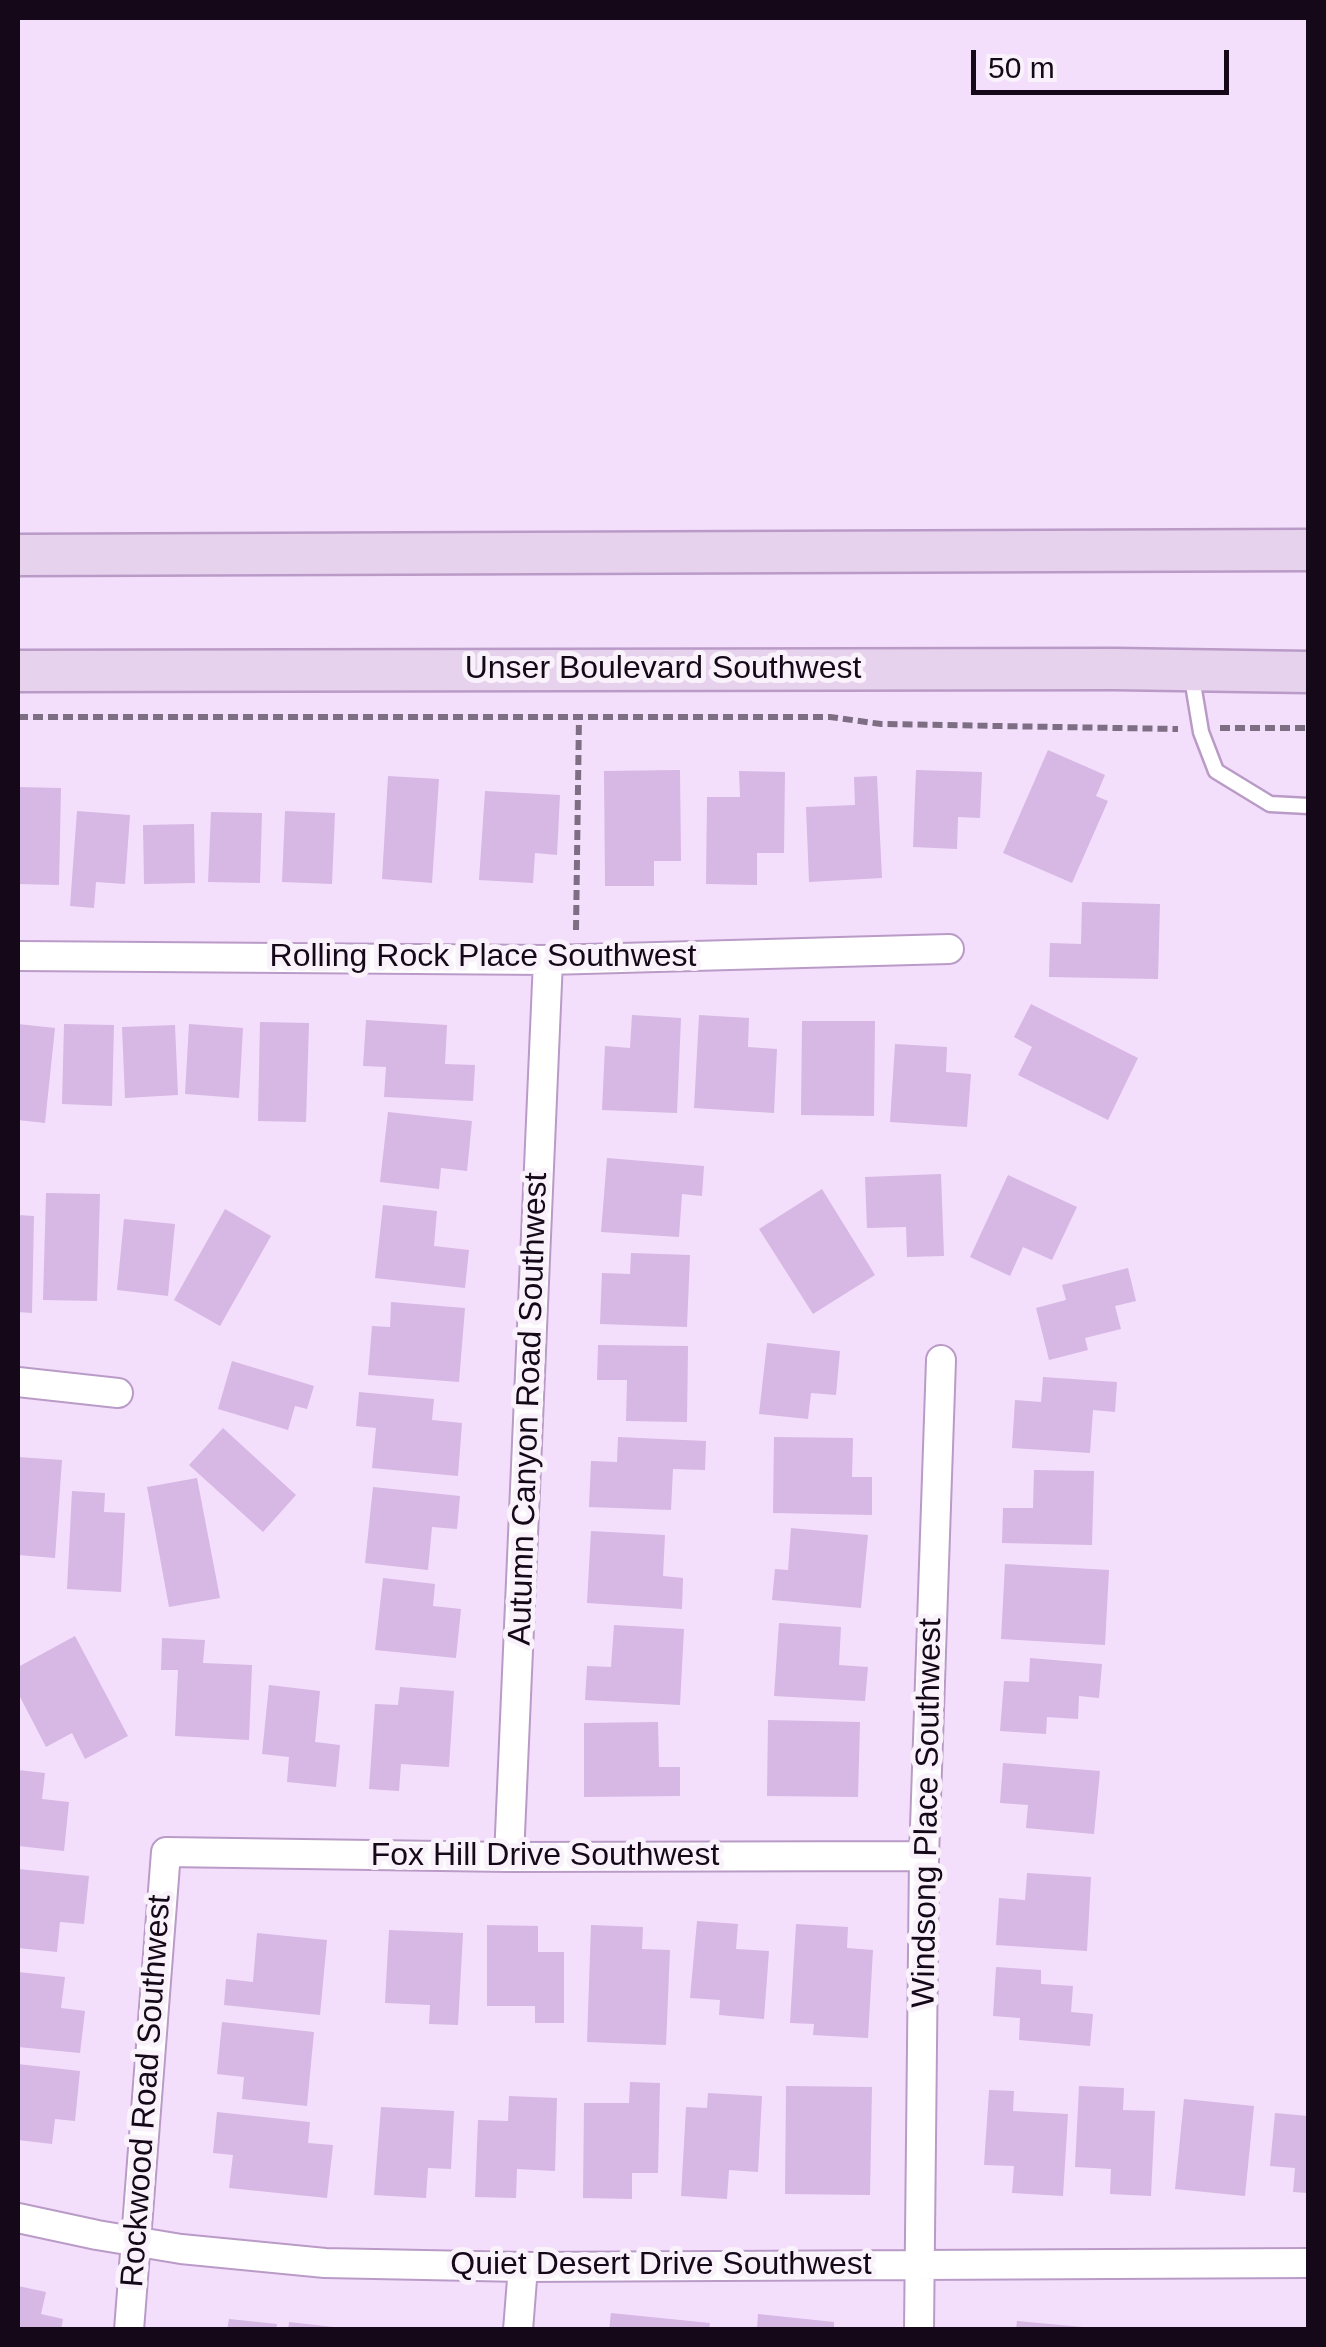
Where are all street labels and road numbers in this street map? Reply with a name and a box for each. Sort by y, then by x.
street label: Unser Boulevard Southwest [465,650,861,688]
street label: Rolling Rock Place Southwest [270,938,696,976]
street label: Autumn Canyon Road Southwest [502,1172,556,1646]
street label: Windsong Place Southwest [905,1618,951,2008]
street label: Fox Hill Drive Southwest [371,1837,719,1875]
street label: Rockwood Road Southwest [114,1894,180,2288]
street label: Quiet Desert Drive Southwest [450,2246,872,2284]

